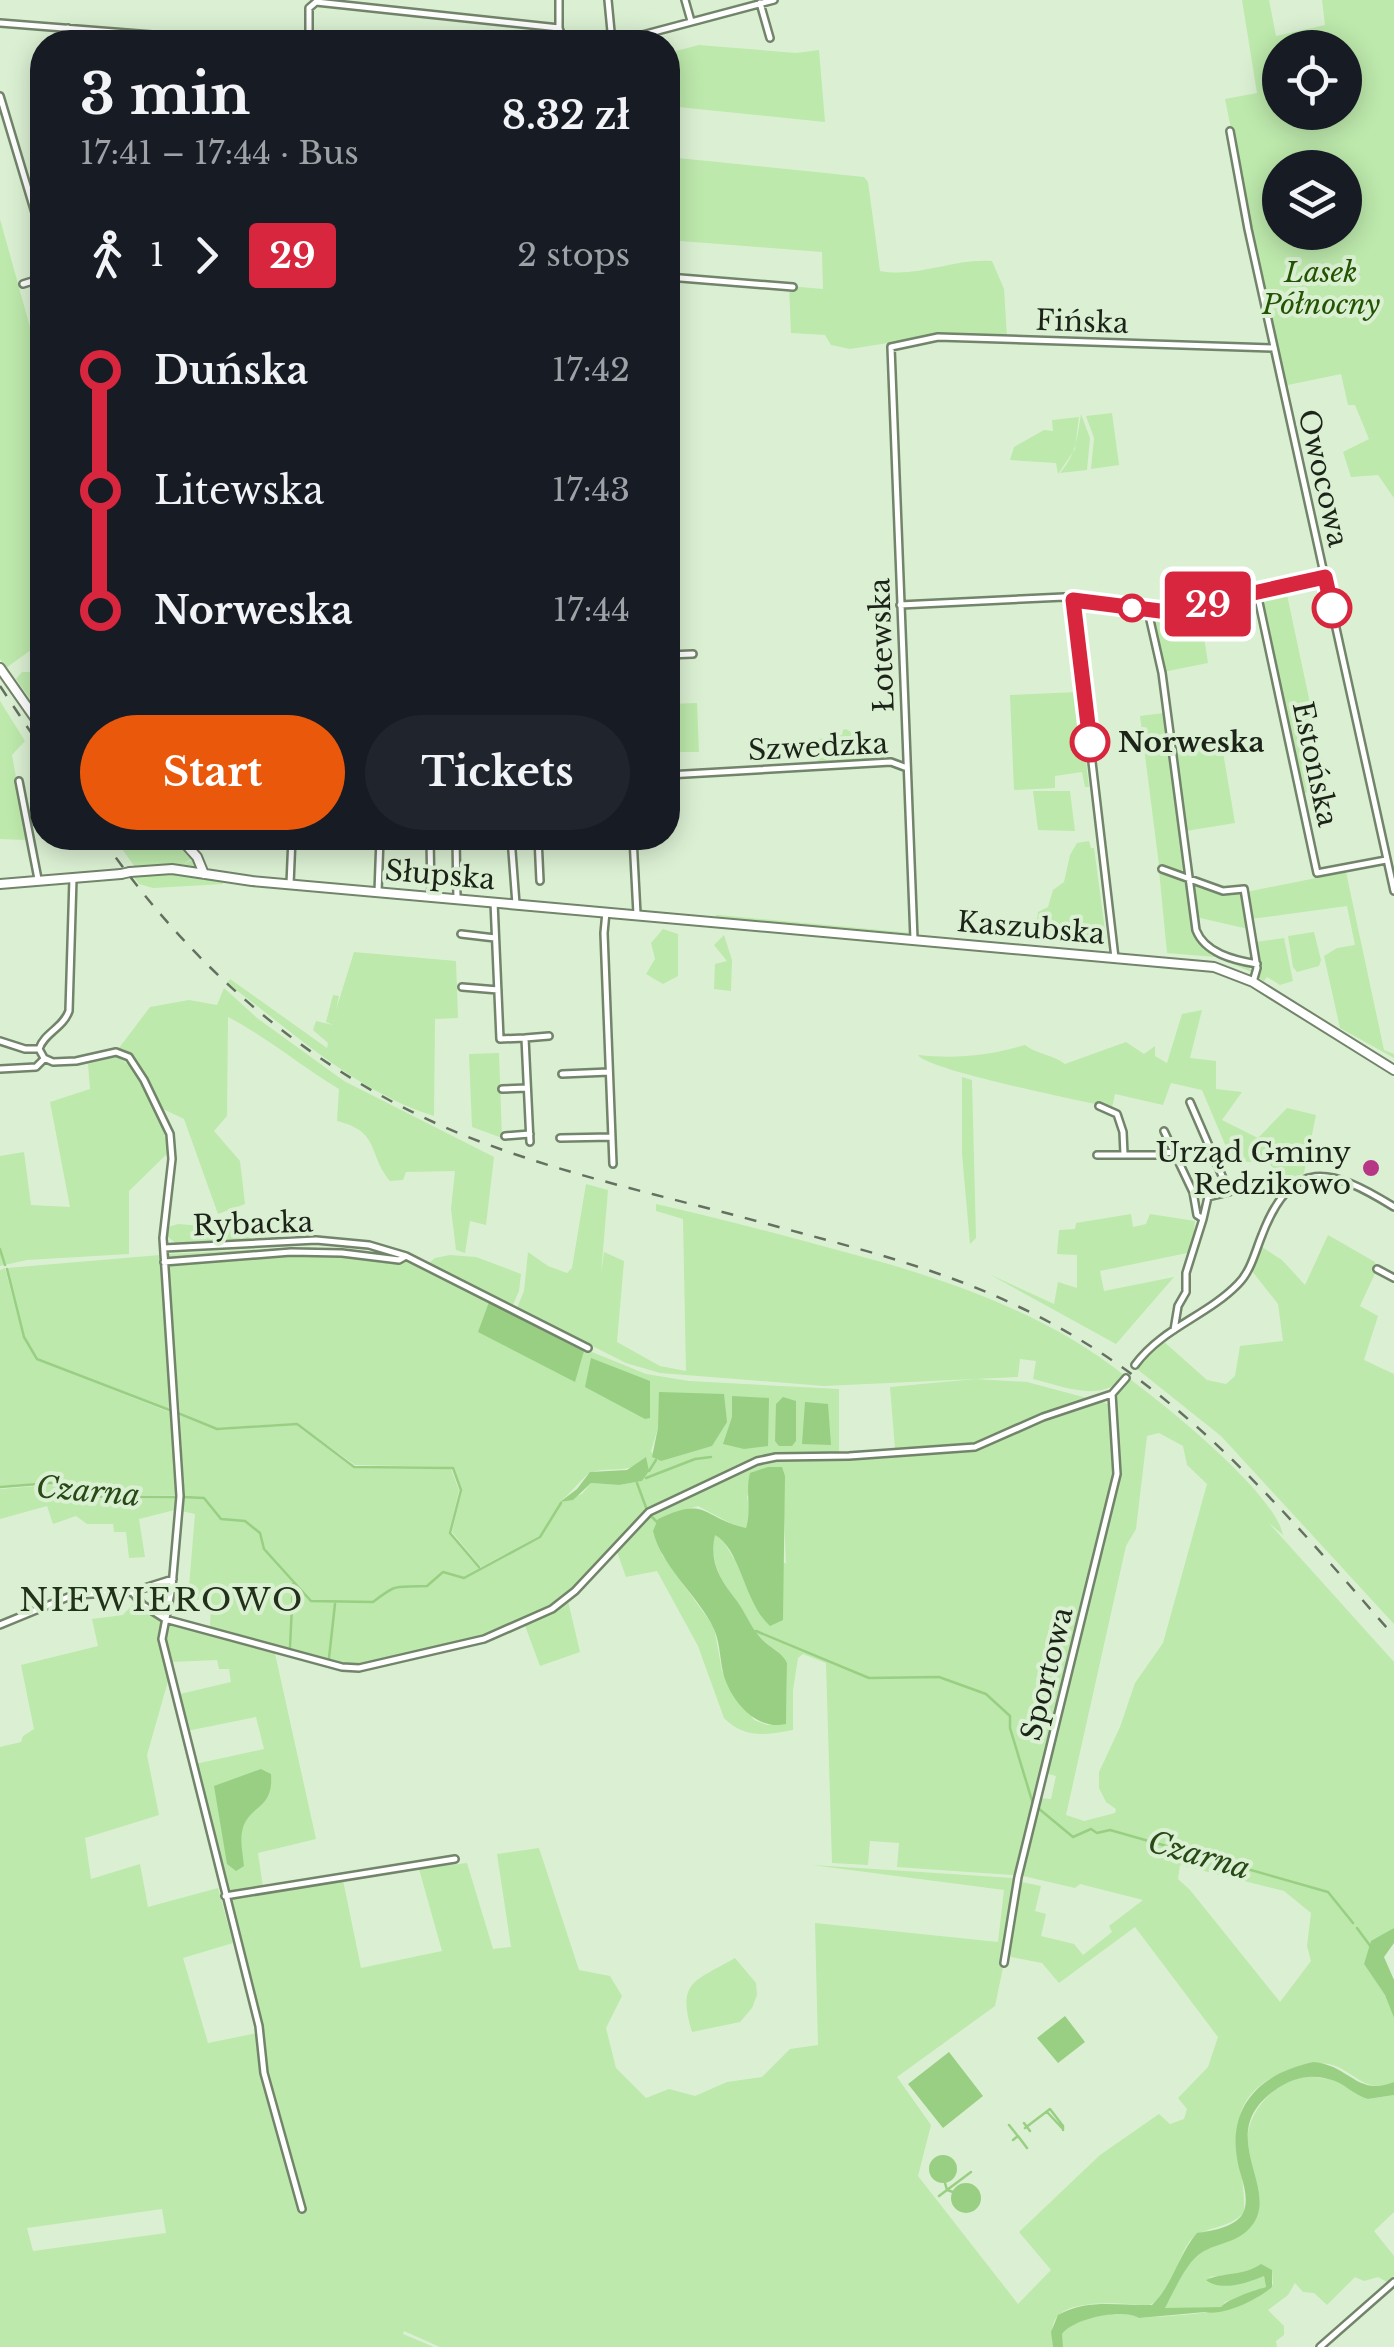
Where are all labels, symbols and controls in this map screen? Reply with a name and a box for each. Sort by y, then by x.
map controls [1262,30,1362,250]
button: locate [1262,30,1362,130]
text: 3 min [80,61,250,129]
text: 8.32 zł [502,92,630,139]
text: 17:41 – 17:44 · Bus [80,133,359,173]
button: layers [1262,150,1362,250]
icon: walk [80,228,135,283]
icon: forward [179,228,234,283]
text: 29 [269,234,316,277]
text: 1 [150,235,164,275]
text: 2 stops [517,235,630,275]
park label: Lasek Północny [1261,255,1381,322]
street label: Fińska [1035,303,1130,341]
text: Duńska [154,347,308,394]
text: 17:42 [552,350,630,390]
street label: Owocowa [1290,406,1356,551]
text: Litewska [154,467,324,514]
text: 17:43 [552,470,630,510]
line badge: 29 [1163,572,1253,636]
street label: Łotewska [862,577,902,713]
text: 29 [1185,583,1231,626]
text: Norweska [154,587,353,634]
unlabelled marker [1313,589,1351,627]
text: 17:44 [553,590,630,630]
unlabelled marker [1119,595,1145,621]
street label: Estońska [1285,698,1345,830]
button: Start [80,715,345,830]
button: Tickets [365,715,630,830]
marker: Norweska [1071,723,1109,761]
place label: Norweska [1118,725,1265,760]
street label: Szwedzka [747,726,889,768]
street label: Słupska [383,853,497,897]
street label: Kaszubska [956,904,1107,952]
place label: Urząd Gminy Redzikowo [1156,1135,1351,1202]
marker: Urząd Gminy Redzikowo [1360,1157,1382,1179]
street label: Rybacka [192,1204,314,1244]
water label: Czarna [34,1468,142,1514]
district label: NIEWIEROWO [19,1580,305,1620]
street label: Sportowa [1014,1603,1081,1744]
water label: Czarna [1144,1823,1254,1887]

